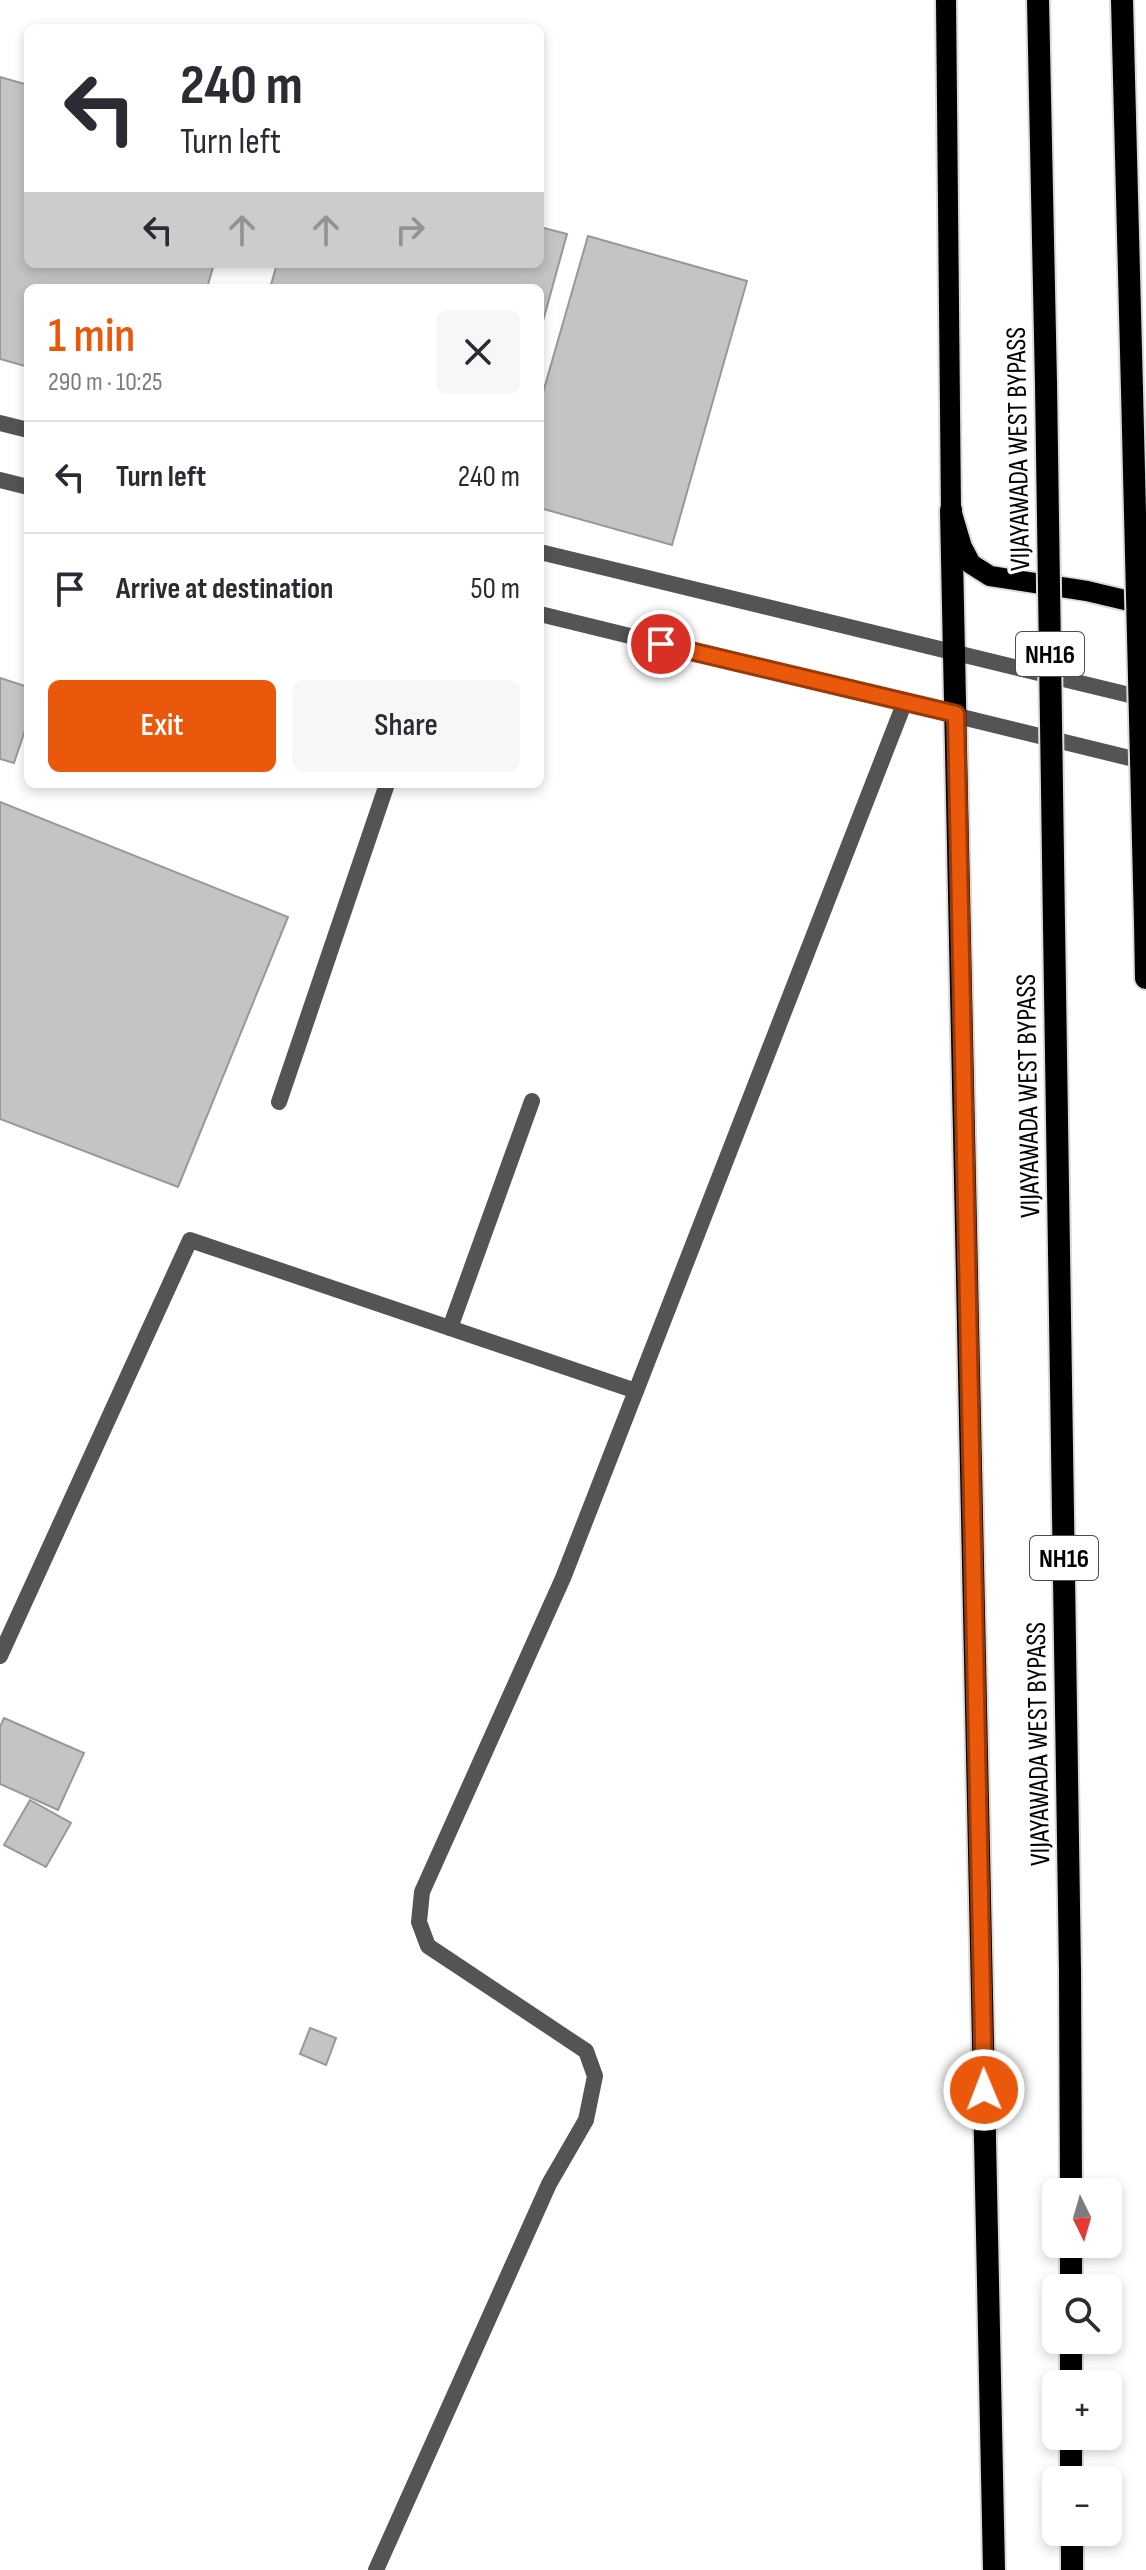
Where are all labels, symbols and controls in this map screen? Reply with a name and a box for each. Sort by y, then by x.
text: 240 m [180,53,303,120]
icon: left [48,56,152,160]
text: Turn left [180,121,281,164]
icon: left [136,208,180,252]
icon: ahead [220,208,264,252]
icon: ahead [304,208,348,252]
icon: right [388,208,432,252]
text: 1 min [48,308,135,365]
button: close [436,310,520,394]
street label: VIJAYAWADA WEST BYPASS [1000,327,1037,571]
text: 290 m · 10:25 [48,367,163,398]
icon: left [48,455,92,499]
text: Turn left [116,459,206,495]
text: 240 m [458,459,520,495]
icon: arrive [48,567,92,611]
text: Arrive at destination [116,571,333,607]
text: 50 m [471,571,520,607]
pin [627,610,695,678]
icon: arrive [639,622,683,666]
road number: NH16 [1016,632,1084,676]
button: Exit [48,680,276,772]
button: Share [292,680,520,772]
street label: VIJAYAWADA WEST BYPASS [1010,974,1047,1218]
road number: NH16 [1030,1536,1098,1580]
street label: VIJAYAWADA WEST BYPASS [1020,1622,1057,1866]
position arrow [942,2048,1026,2132]
north arrow [1042,2178,1122,2258]
map controls [1042,2178,1122,2546]
button: search [1042,2274,1122,2354]
button: + [1042,2370,1122,2450]
button: − [1042,2466,1122,2546]

